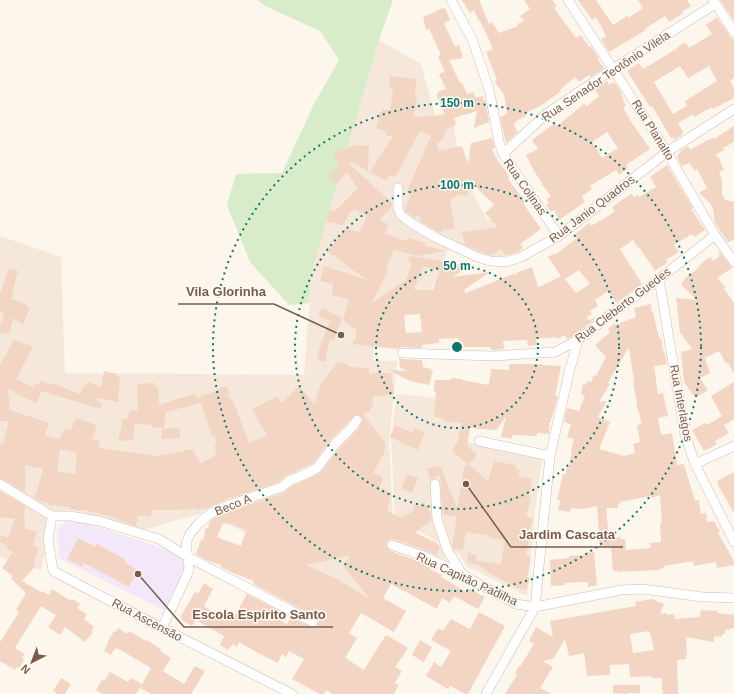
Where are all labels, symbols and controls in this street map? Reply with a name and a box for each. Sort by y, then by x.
street label: Rua Senador Teotônio Vilela [539,28,673,124]
text: 150 m [440,96,474,110]
street label: Rua Planalto [629,97,677,163]
street label: Rua Colinas [501,156,549,218]
street label: Rua Janio Quadros [546,172,638,246]
text: 100 m [440,178,474,192]
text: 50 m [443,259,471,273]
street label: Rua Cleberto Guedes [572,264,674,346]
callout: Vila Glorinha [178,279,274,304]
text: Vila Glorinha [186,284,267,299]
centre of rings [450,340,464,354]
street label: Rua Interlagos [667,363,695,443]
street label: Beco A [213,491,253,519]
callout: Jardim Cascata [511,522,623,547]
text: Jardim Cascata [519,527,616,542]
street label: Rua Capitão Padilha [414,549,520,609]
street label: Rua Ascensão [110,596,185,644]
callout: Escola Espírito Santo [184,602,333,627]
text: Escola Espírito Santo [192,607,326,622]
north arrow [12,642,52,682]
text: N [18,662,32,677]

